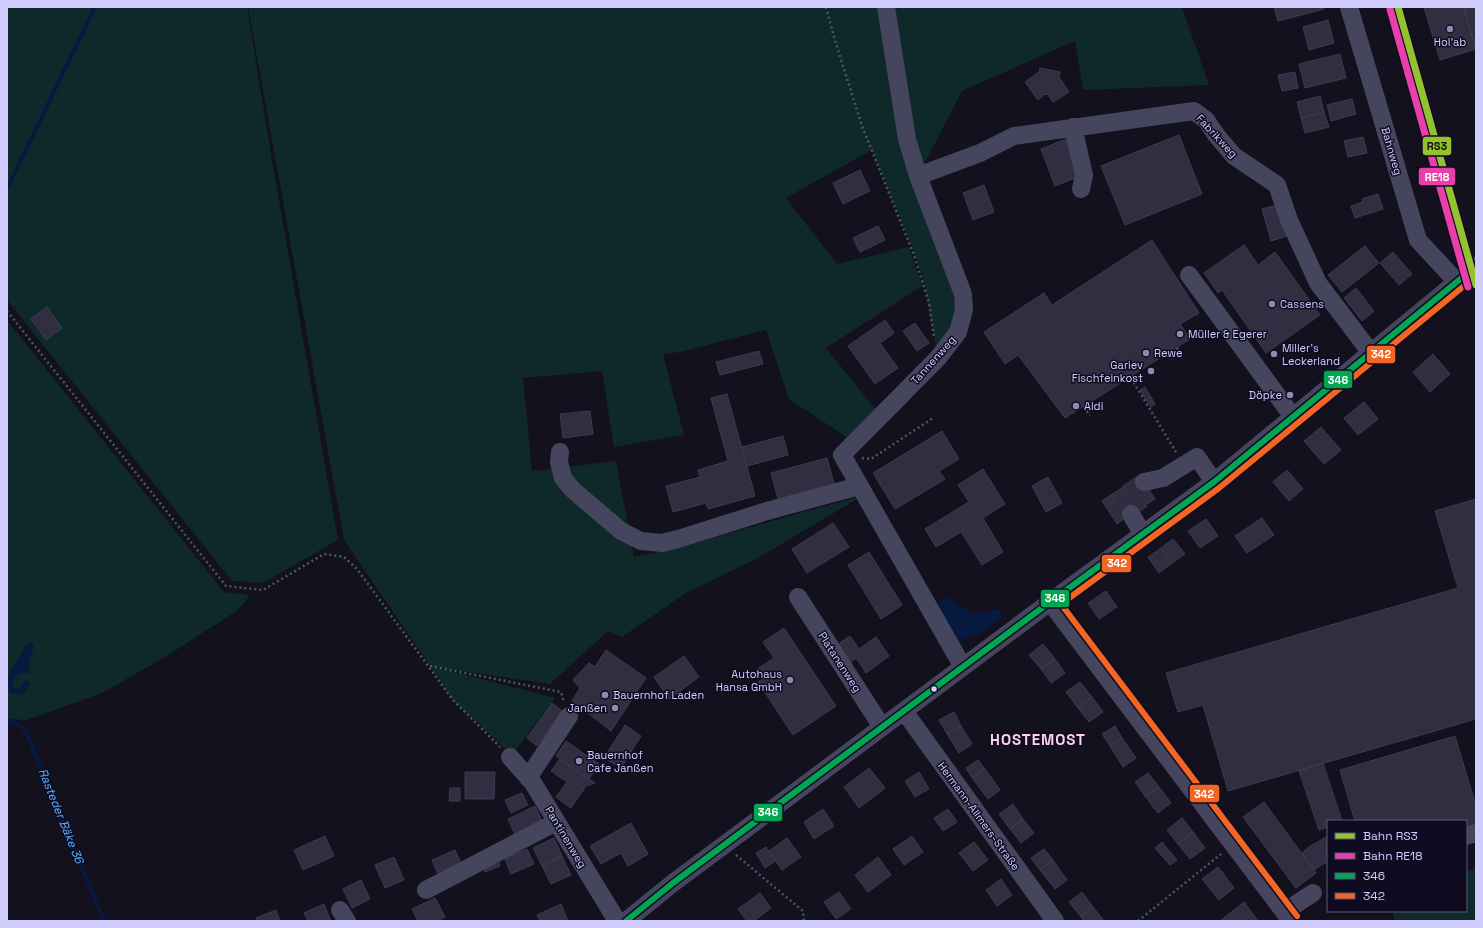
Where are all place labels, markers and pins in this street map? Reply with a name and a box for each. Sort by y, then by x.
marker: Hol'ab [1445,24,1455,34]
place label: Hol'ab [1434,35,1466,49]
place label: Cassens [1280,297,1324,311]
marker: Cassens [1267,299,1277,309]
place label: Müller & Egerer [1188,327,1267,341]
marker: Müller & Egerer [1175,329,1185,339]
place label: Miller's Leckerland [1282,341,1340,368]
place label: Rewe [1154,346,1183,360]
marker: Rewe [1141,348,1151,358]
marker: Miller's Leckerland [1269,349,1279,359]
place label: Gariev Fischfeinkost [1072,358,1143,385]
marker: Gariev Fischfeinkost [1146,366,1156,376]
place label: Döpke [1249,388,1282,402]
marker: Döpke [1285,390,1295,400]
place label: Aldi [1084,399,1104,413]
marker: Aldi [1071,401,1081,411]
place label: Autohaus Hansa GmbH [716,667,782,694]
marker: Autohaus Hansa GmbH [785,675,795,685]
unlabelled marker [929,684,939,694]
place label: Bauernhof Laden [613,688,704,702]
marker: Bauernhof Laden [600,690,610,700]
place label: Janßen [568,701,607,715]
marker: Janßen [610,703,620,713]
place label: Bauernhof Cafe Janßen [587,748,653,775]
marker: Bauernhof Cafe Janßen [574,756,584,766]

